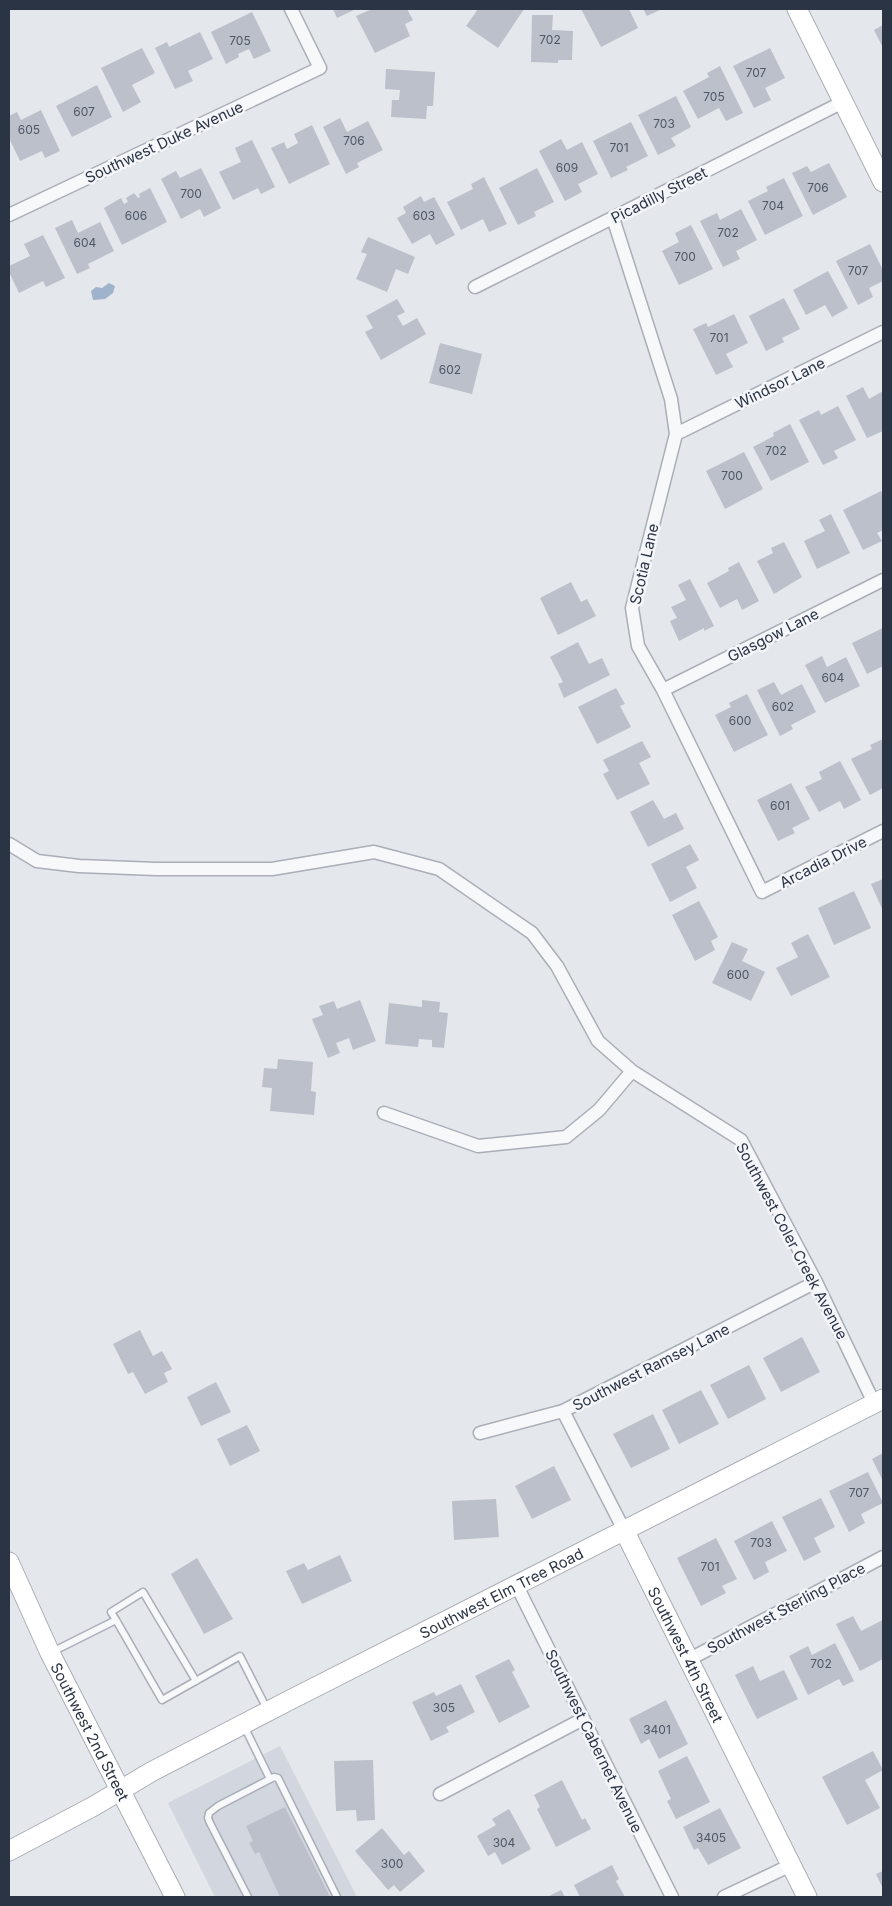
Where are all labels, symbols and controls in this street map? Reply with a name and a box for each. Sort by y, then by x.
house number: 702 [539,32,561,47]
house number: 705 [229,33,251,48]
house number: 707 [746,65,767,80]
house number: 705 [703,89,725,104]
street label: Southwest Duke Avenue [82,97,246,187]
house number: 607 [73,104,95,119]
house number: 703 [653,116,675,131]
house number: 605 [18,122,40,137]
house number: 706 [343,133,365,148]
house number: 701 [609,140,629,155]
house number: 609 [556,160,578,175]
street label: Picadilly Street [608,163,710,227]
house number: 706 [807,180,829,195]
house number: 700 [180,186,202,201]
house number: 704 [762,198,784,213]
house number: 606 [125,208,147,223]
house number: 603 [413,208,435,223]
house number: 702 [717,225,739,240]
house number: 604 [74,235,97,250]
house number: 700 [674,249,696,264]
house number: 707 [848,263,869,278]
house number: 701 [709,330,729,345]
street label: Windsor Lane [732,353,828,413]
house number: 602 [439,362,461,377]
house number: 702 [765,443,787,458]
house number: 700 [721,468,743,483]
street label: Scotia Lane [625,521,663,607]
street label: Glasgow Lane [724,604,822,666]
house number: 604 [822,670,845,685]
house number: 602 [772,699,794,714]
house number: 600 [729,713,751,728]
house number: 601 [770,798,790,813]
street label: Arcadia Drive [776,832,870,892]
house number: 600 [727,967,749,982]
street label: Southwest Coler Creek Avenue [732,1139,852,1343]
street label: Southwest Ramsey Lane [569,1319,733,1415]
house number: 707 [849,1485,870,1500]
house number: 703 [750,1535,772,1550]
street label: Southwest Elm Tree Road [416,1543,586,1642]
street label: Southwest Sterling Place [704,1558,868,1658]
house number: 701 [700,1559,720,1574]
street label: Southwest 4th Street [644,1583,728,1725]
street label: Southwest Cabernet Avenue [541,1646,647,1836]
house number: 702 [810,1656,832,1671]
street label: Southwest 2nd Street [47,1659,134,1804]
house number: 305 [433,1700,455,1715]
house number: 3401 [643,1722,671,1737]
house number: 3405 [696,1830,726,1845]
house number: 304 [493,1835,516,1850]
house number: 300 [381,1856,403,1871]

